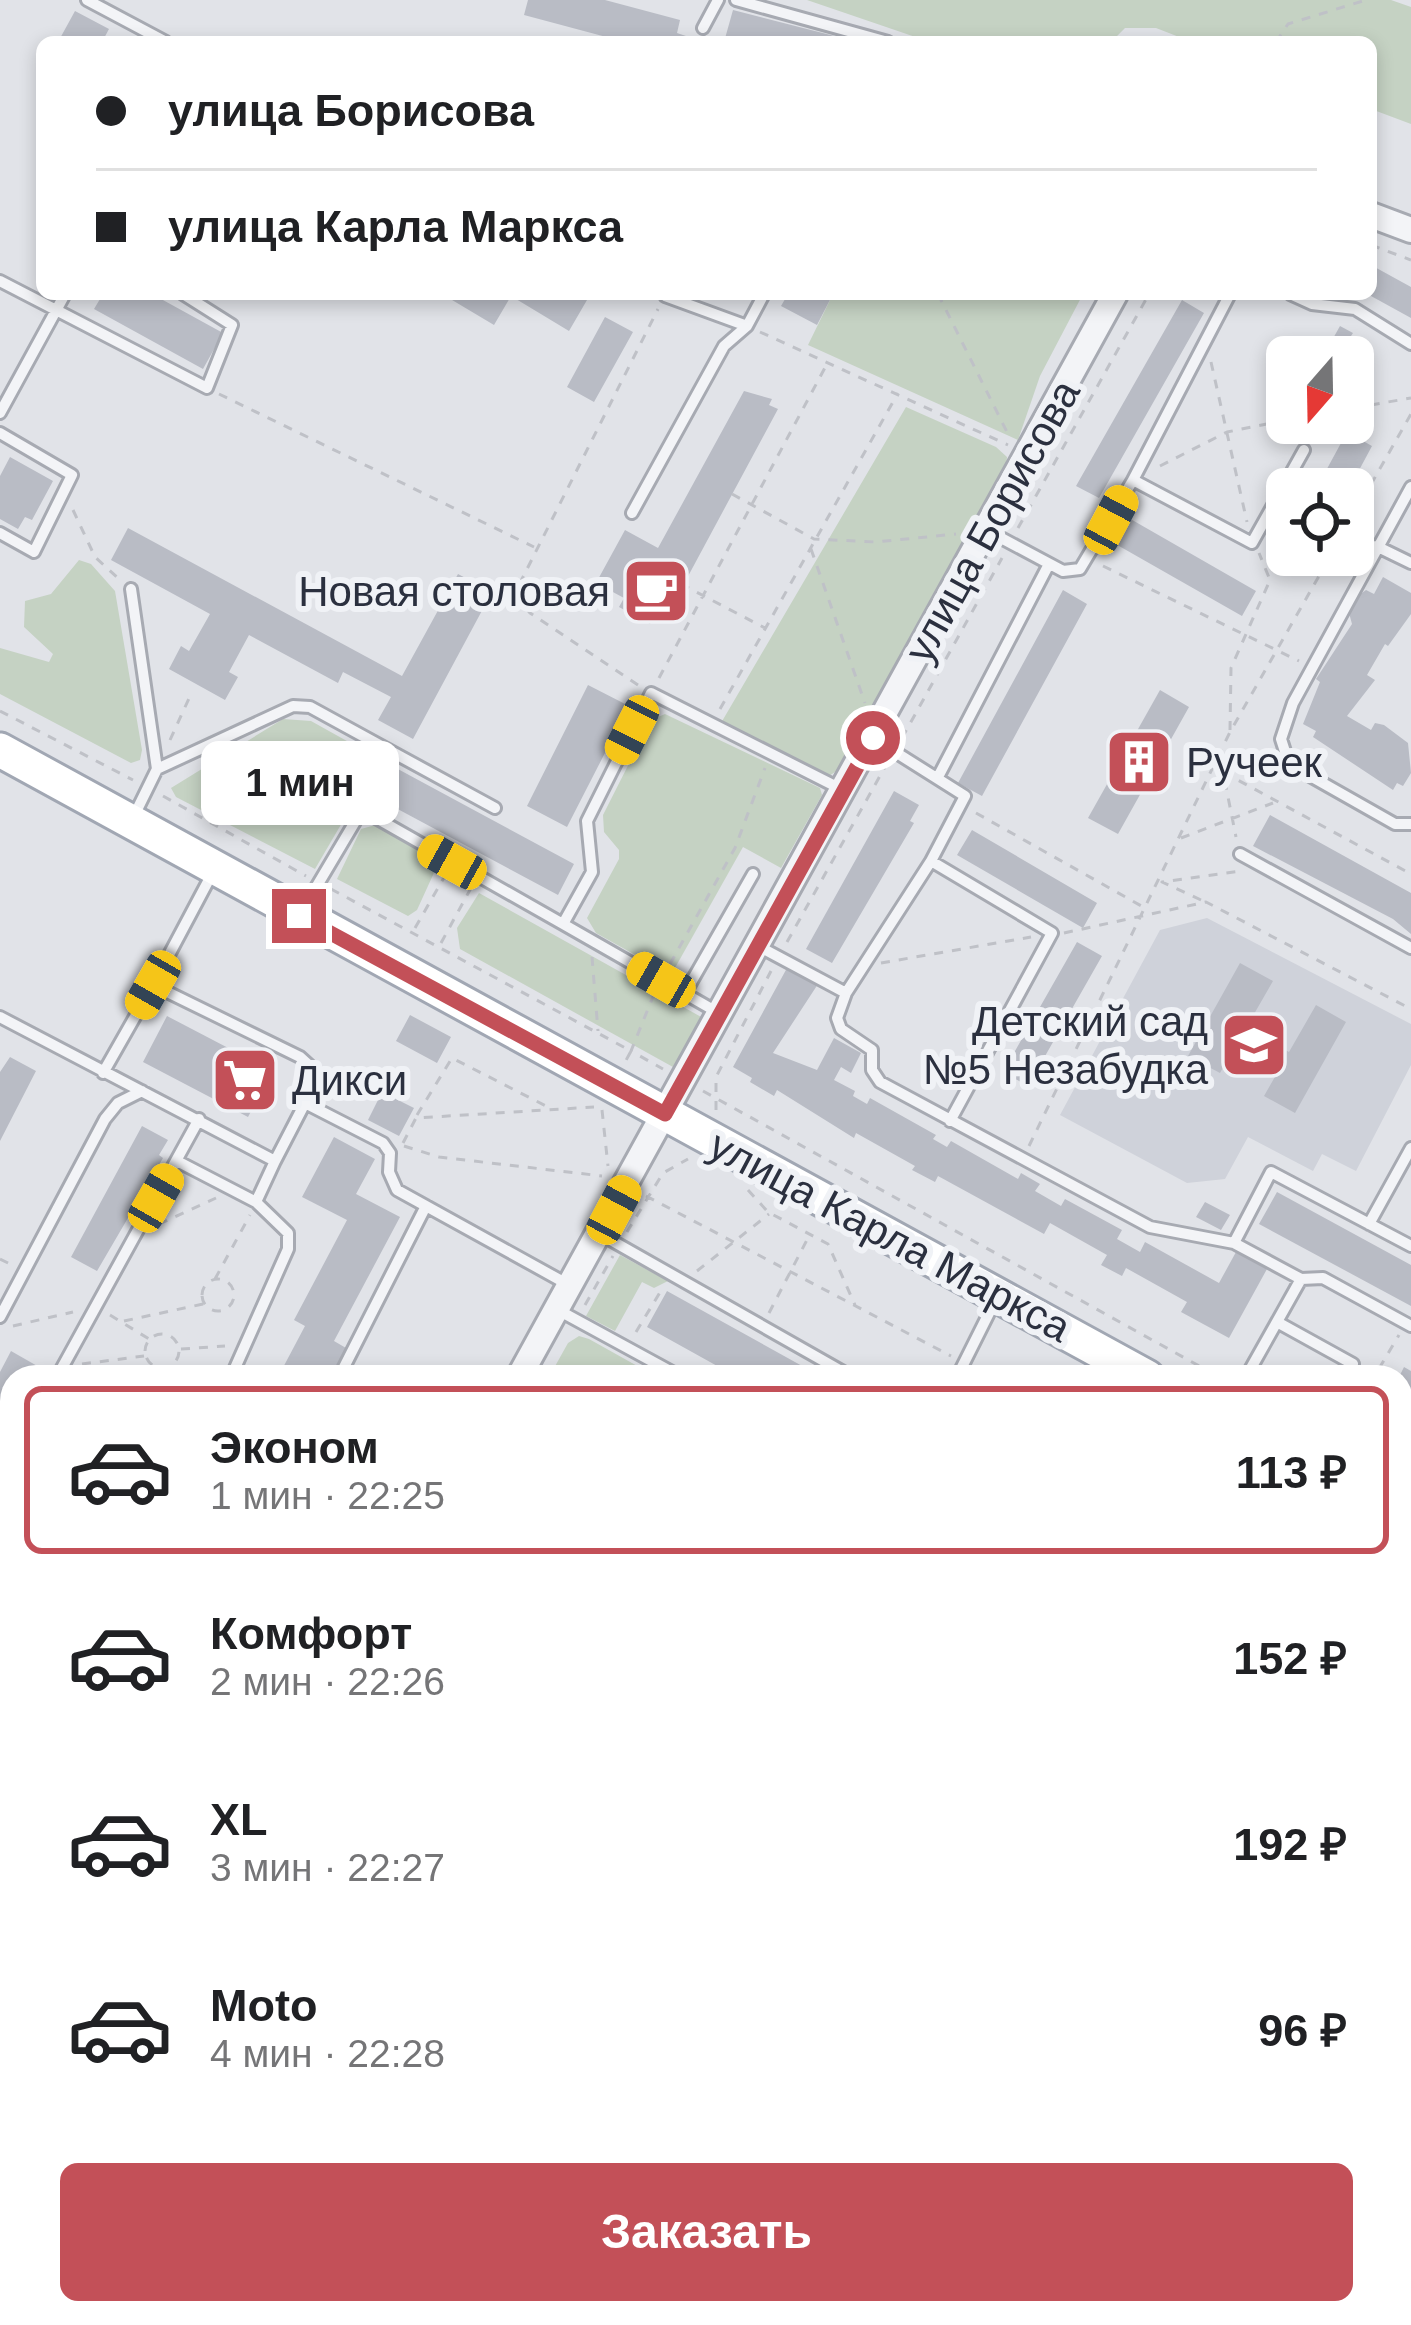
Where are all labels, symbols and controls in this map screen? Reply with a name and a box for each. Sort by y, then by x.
text: улица Борисова [168,85,534,136]
text: улица Карла Маркса [168,201,623,252]
north arrow [1266,336,1374,444]
map controls [1266,336,1374,576]
street label: улица Борисова [895,371,1089,670]
button: locate [1266,468,1374,576]
car [1078,480,1144,560]
cafe icon: Новая столовая [621,556,691,626]
place label: Новая столовая [298,568,610,615]
car [600,690,664,770]
route start [846,711,900,765]
building icon: Ручеек [1104,727,1174,797]
place label: Ручеек [1186,739,1323,786]
callout: 1 мин [200,742,398,826]
text: 1 мин [246,761,354,804]
car [412,829,492,895]
route end [272,889,326,943]
car [119,945,187,1025]
car [621,946,701,1014]
place label: Детский сад №5 Незабудка [923,998,1209,1093]
school or university icon: Детский сад №5 Незабудка [1219,1010,1289,1080]
supermarket icon: Дикси [210,1045,280,1115]
place label: Дикси [292,1057,407,1104]
street label: улица Карла Маркса [702,1121,1079,1351]
car [122,1158,190,1238]
car [581,1170,647,1250]
icon: car [66,1416,174,1524]
text: Эконом [210,1422,379,1473]
text: 113 ₽ [1236,1447,1347,1498]
text: 1 мин · 22:25 [210,1474,445,1517]
icon: car [66,1602,174,1710]
text: Комфорт [210,1608,412,1659]
text: 152 ₽ [1233,1633,1347,1684]
text: 2 мин · 22:26 [210,1660,445,1703]
icon: car [66,1788,174,1896]
text: XL [210,1794,268,1845]
text: 192 ₽ [1233,1819,1347,1870]
text: 3 мин · 22:27 [210,1846,445,1889]
icon: car [66,1974,174,2082]
text: Moto [210,1980,317,2031]
text: 96 ₽ [1258,2005,1347,2056]
text: 4 мин · 22:28 [210,2032,445,2075]
button: Заказать [60,2163,1353,2301]

